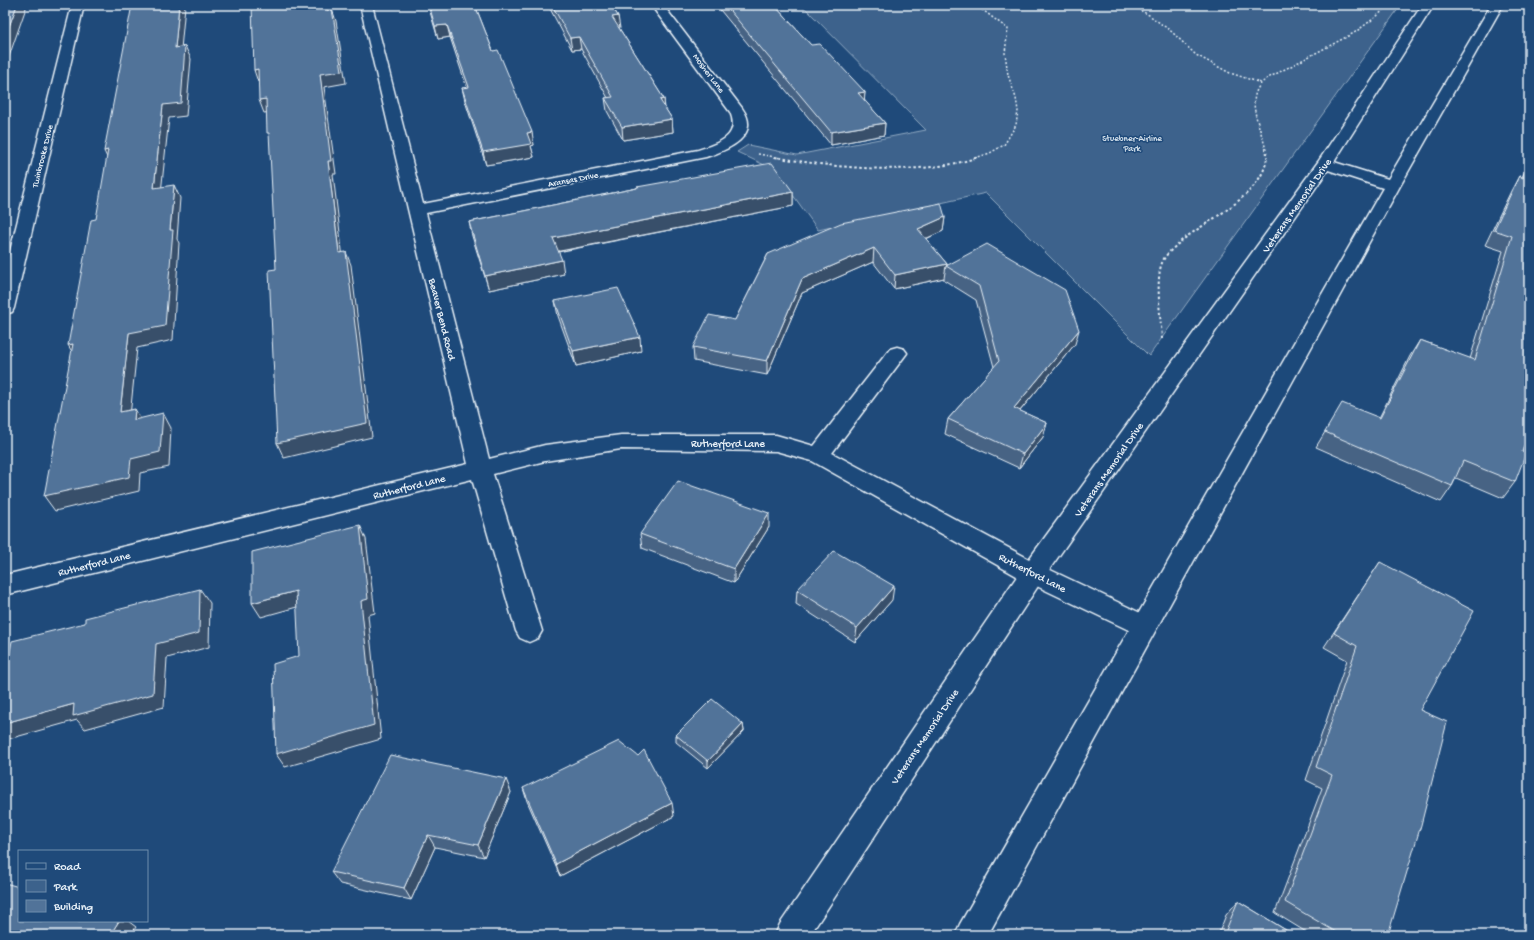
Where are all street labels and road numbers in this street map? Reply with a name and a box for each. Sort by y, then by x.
street label: Mosher Lane [689,52,726,96]
street label: Twinbrooke Drive [30,123,57,190]
street label: Veterans Memorial Drive [1260,157,1335,256]
street label: Aransas Drive [547,170,600,191]
street label: Beaver Bend Road [425,276,457,363]
street label: Veterans Memorial Drive [1072,421,1147,520]
street label: Rutherford Lane [691,438,765,451]
street label: Rutherford Lane [372,472,447,503]
street label: Rutherford Lane [57,549,132,580]
street label: Rutherford Lane [996,551,1068,596]
street label: Veterans Memorial Drive [889,687,962,788]

